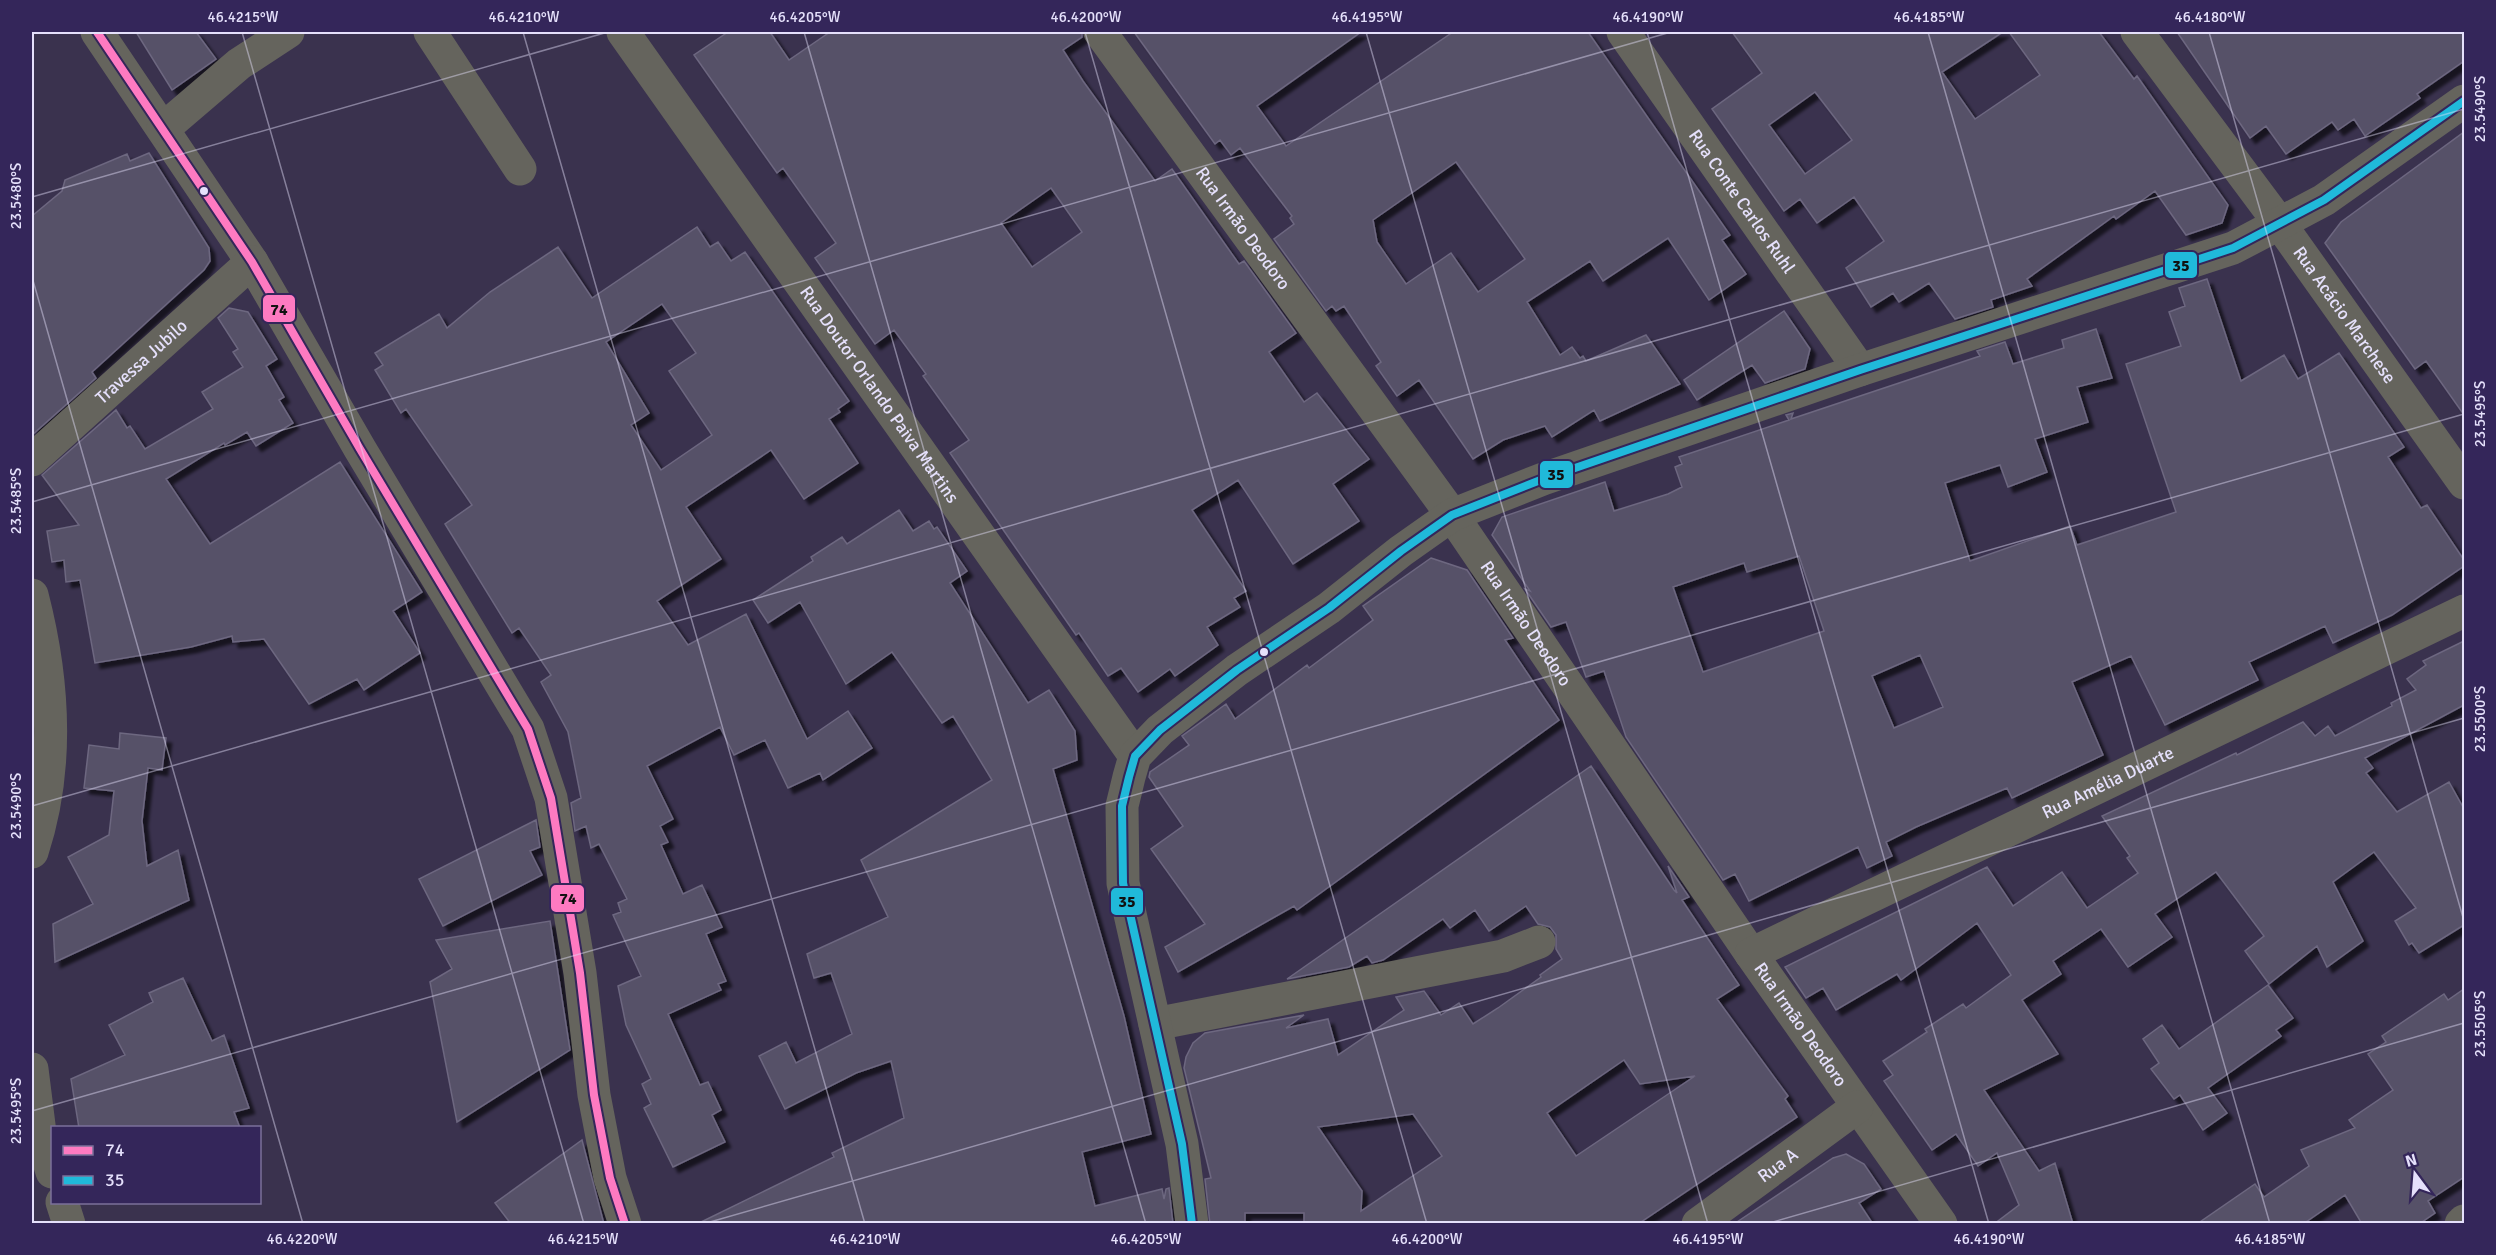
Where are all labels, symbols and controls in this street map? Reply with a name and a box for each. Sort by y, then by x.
text: 46.4215°W [208,8,279,26]
text: 46.4210°W [489,8,560,26]
text: 46.4205°W [770,8,841,26]
text: 46.4200°W [1051,8,1122,26]
text: 46.4195°W [1332,8,1403,26]
text: 46.4190°W [1613,8,1684,26]
text: 46.4185°W [1894,8,1965,26]
text: 46.4180°W [2175,8,2246,26]
text: 23.5490°S [2471,76,2489,142]
street label: Rua Conte Carlos Ruhl [1684,125,1800,278]
text: 23.5480°S [7,163,25,229]
street label: Rua Irmão Deodoro [1191,163,1295,294]
unlabelled marker [198,185,210,197]
street label: Rua Acácio Marchese [2288,242,2401,388]
line badge: 35 [2164,251,2198,279]
text: 35 [2172,256,2190,276]
street label: Rua Doutor Orlando Paiva Martins [795,282,964,507]
line badge: 74 [262,294,296,323]
text: 74 [270,300,288,320]
street label: Travessa Jubilo [91,315,192,409]
text: 23.5495°S [2471,381,2489,447]
line badge: 35 [1539,460,1574,489]
text: 35 [1547,465,1565,485]
text: 23.5485°S [7,468,25,534]
street label: Rua Irmão Deodoro [1476,557,1576,690]
unlabelled marker [1258,646,1270,658]
text: 23.5500°S [2471,686,2489,752]
street label: Rua Amélia Duarte [2038,741,2177,823]
text: 23.5490°S [7,773,25,839]
line badge: 74 [550,884,585,913]
line badge: 35 [1110,887,1144,916]
text: 74 [559,889,577,909]
text: 35 [1118,892,1136,912]
street label: Rua Irmão Deodoro [1749,958,1852,1091]
text: 23.5505°S [2471,991,2489,1057]
text: 23.5495°S [7,1078,25,1144]
legend [51,1126,261,1204]
text: 74 [105,1139,125,1161]
street label: Rua A [1753,1143,1802,1187]
north arrow [2385,1144,2445,1204]
text: N [2403,1149,2419,1172]
text: 35 [105,1169,124,1191]
text: 46.4220°W [267,1230,338,1248]
text: 46.4215°W [548,1230,619,1248]
text: 46.4210°W [830,1230,901,1248]
text: 46.4205°W [1111,1230,1182,1248]
text: 46.4200°W [1392,1230,1463,1248]
text: 46.4195°W [1673,1230,1744,1248]
text: 46.4190°W [1954,1230,2025,1248]
text: 46.4185°W [2235,1230,2306,1248]

